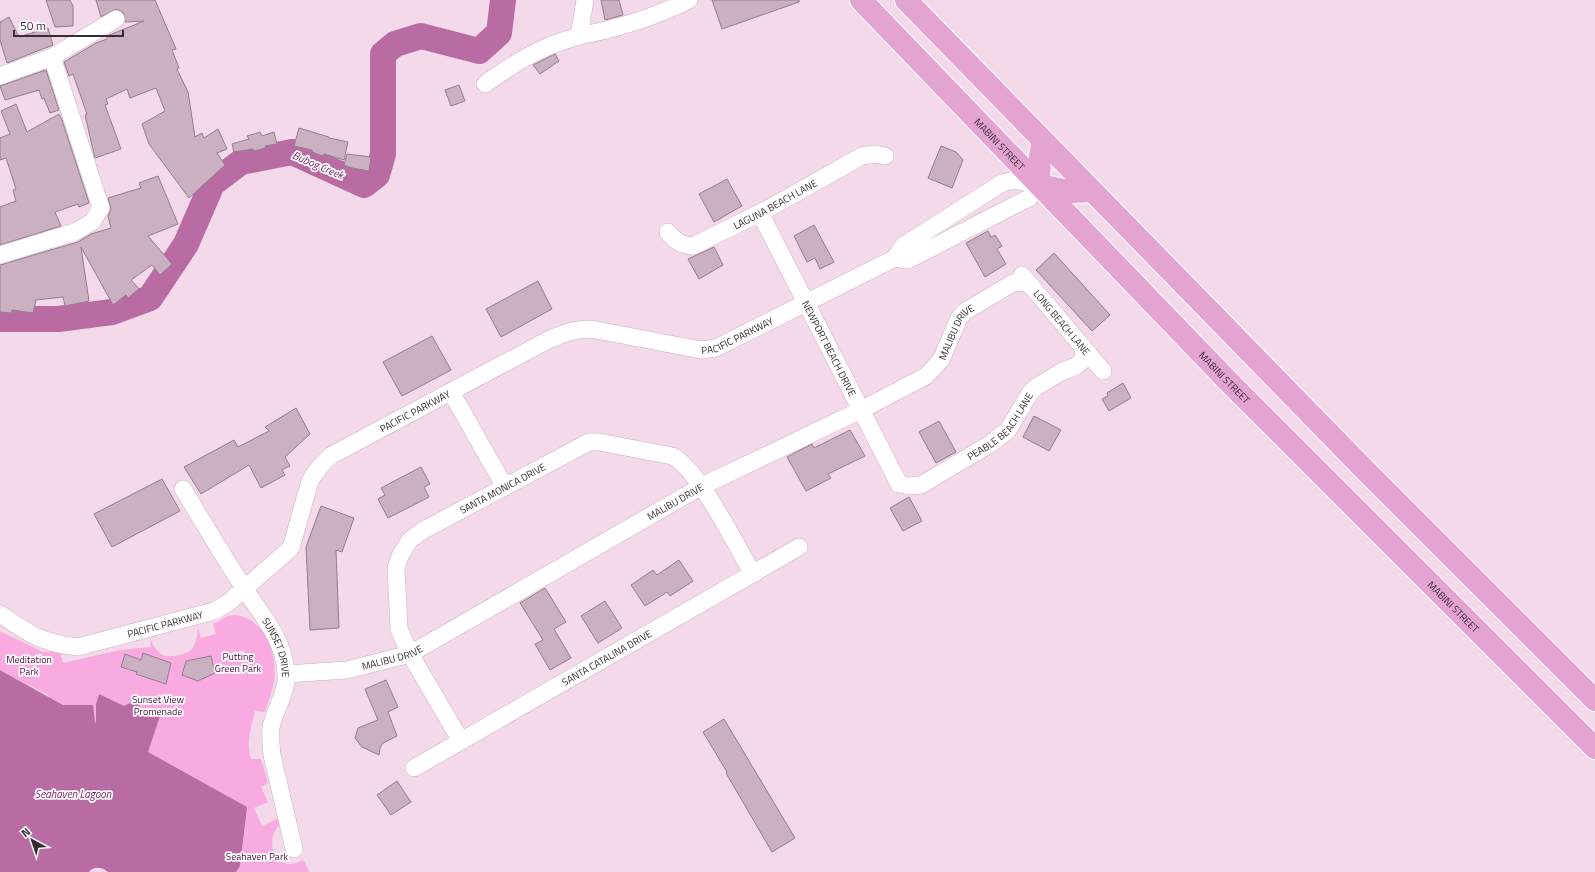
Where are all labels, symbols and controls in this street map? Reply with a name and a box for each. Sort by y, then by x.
scale bar [14,12,123,38]
text: 50 m [20,16,46,35]
street label: MABINI STREET [971,114,1029,174]
water label: Bubog Creek [290,147,347,183]
street label: LAGUNA BEACH LANE [731,175,820,233]
street label: LONG BEACH LANE [1030,286,1094,359]
street label: NEWPORT BEACH DRIVE [799,298,860,399]
street label: MALIBU DRIVE [935,300,977,362]
street label: PACIFIC PARKWAY [700,313,776,357]
street label: MABINI STREET [1196,348,1254,407]
street label: PACIFIC PARKWAY [377,386,453,436]
street label: PEABLE BEACH LANE [964,389,1037,464]
street label: SANTA MONICA DRIVE [457,459,549,517]
street label: MALIBU DRIVE [644,479,707,524]
street label: MABINI STREET [1424,577,1483,636]
street label: PACIFIC PARKWAY [126,607,205,641]
street label: SUNSET DRIVE [259,614,294,678]
street label: SANTA CATALINA DRIVE [559,626,655,689]
street label: MALIBU DRIVE [360,641,426,673]
park label: Putting Green Park [215,649,261,676]
park label: Meditation Park [6,652,52,679]
park label: Sunset View Promenade [132,692,184,719]
water label: Seahaven Lagoon [35,786,112,802]
north arrow [12,820,52,860]
text: N [18,824,34,841]
park label: Seahaven Park [226,849,288,864]

